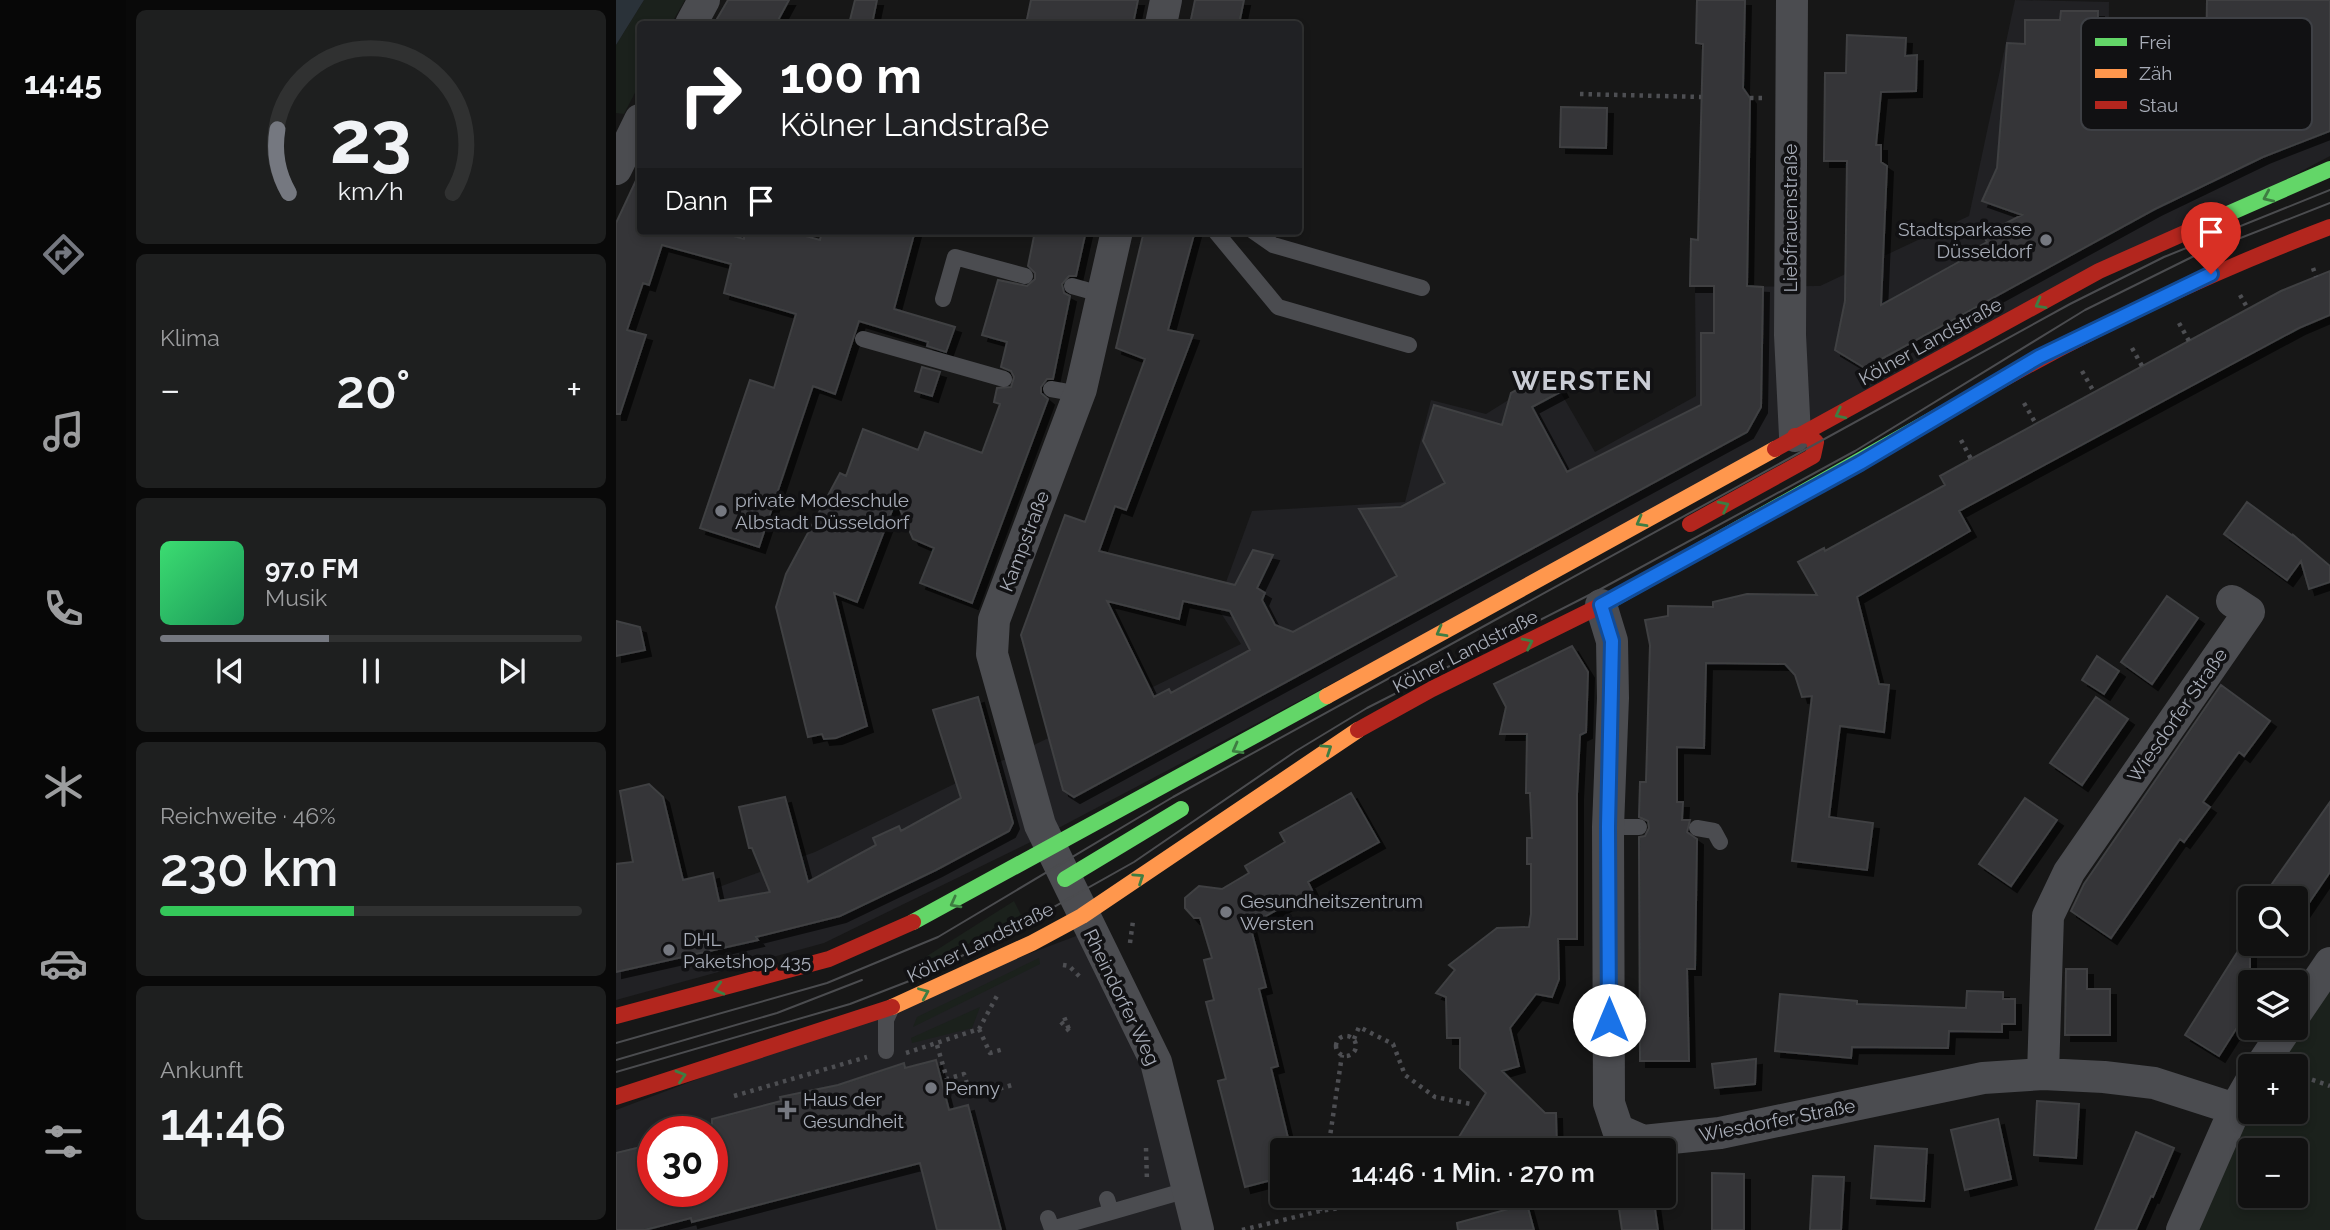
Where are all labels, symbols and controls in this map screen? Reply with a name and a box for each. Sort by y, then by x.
legend [2081,18,2312,130]
text: Frei [2139,31,2171,53]
text: 100 m [780,47,922,104]
icon: right [665,49,756,140]
text: Zäh [2139,62,2172,84]
text: 14:45 [24,64,102,101]
text: Stau [2139,94,2178,116]
text: 23 [330,95,412,180]
text: Kölner Landstraße [780,106,1049,143]
street label: Liebfrauenstraße [1779,144,1801,292]
text: km/h [338,176,404,206]
icon: arrive [742,182,780,220]
text: Dann [665,186,728,216]
one-way arrow [2263,189,2275,203]
pin [2181,202,2241,274]
icon: arrive [2192,213,2230,251]
place label: Stadtsparkasse Düsseldorf [1898,218,2033,262]
icon: directions [39,230,88,279]
marker: Stadtsparkasse Düsseldorf [2038,232,2054,248]
street label: Kölner Landstraße [1855,293,2005,389]
one-way arrow [2034,296,2047,309]
text: Klima [160,324,220,351]
text: 20° [336,359,410,420]
district label: WERSTEN [1512,366,1654,396]
text: − [160,367,180,412]
text: + [566,367,582,412]
one-way arrow [1835,405,1847,419]
icon: music [39,407,88,456]
street label: Kampstraße [995,488,1053,594]
place label: private Modeschule Albstadt Düsseldorf [735,489,910,533]
one-way arrow [1717,501,1729,515]
marker: private Modeschule Albstadt Düsseldorf [713,503,729,519]
one-way arrow [1635,514,1648,527]
text: 97.0 FM [265,554,359,584]
icon: phone [39,584,88,633]
text: Musik [265,584,327,611]
street label: Kölner Landstraße [1389,605,1541,697]
one-way arrow [1436,624,1449,637]
one-way arrow [1521,637,1533,651]
street label: Wiesdorfer Straße [2122,644,2232,786]
icon: previous [211,652,249,690]
icon: pause [352,652,390,690]
icon: next [493,652,531,690]
one-way arrow [1231,741,1244,754]
one-way arrow [1319,745,1332,757]
icon: climate [39,762,88,811]
text: Reichweite · 46% [160,802,336,829]
text: 230 km [160,837,339,898]
one-way arrow [1131,874,1144,886]
map controls [2238,886,2308,1208]
button: search [2238,886,2308,956]
place label: Gesundheitszentrum Wersten [1240,890,1423,934]
one-way arrow [950,894,962,908]
street label: Kölner Landstraße [903,897,1057,987]
marker: Gesundheitszentrum Wersten [1218,904,1234,920]
street label: Rheindorfer Weg [1080,925,1164,1069]
place label: DHL Paketshop 435 [683,928,811,972]
icon: car [39,939,88,988]
marker: DHL Paketshop 435 [661,942,677,958]
button: layers [2238,970,2308,1040]
one-way arrow [713,980,725,995]
position arrow [1572,983,1646,1057]
one-way arrow [917,988,929,1002]
button: + [2238,1054,2308,1124]
text: Ankunft [160,1056,243,1083]
one-way arrow [675,1070,687,1085]
place label: Penny [945,1077,1000,1099]
marker: Penny [923,1080,939,1096]
place label: Haus der Gesundheit [803,1088,904,1132]
text: 14:46 [160,1091,286,1152]
street label: Wiesdorfer Straße [1697,1094,1857,1146]
marker: Haus der Gesundheit [777,1100,797,1120]
speed limit sign: 30 [637,1116,728,1207]
icon: filters [39,1117,88,1166]
button: − [2238,1138,2308,1208]
text: 14:46 · 1 Min. · 270 m [1351,1158,1595,1188]

